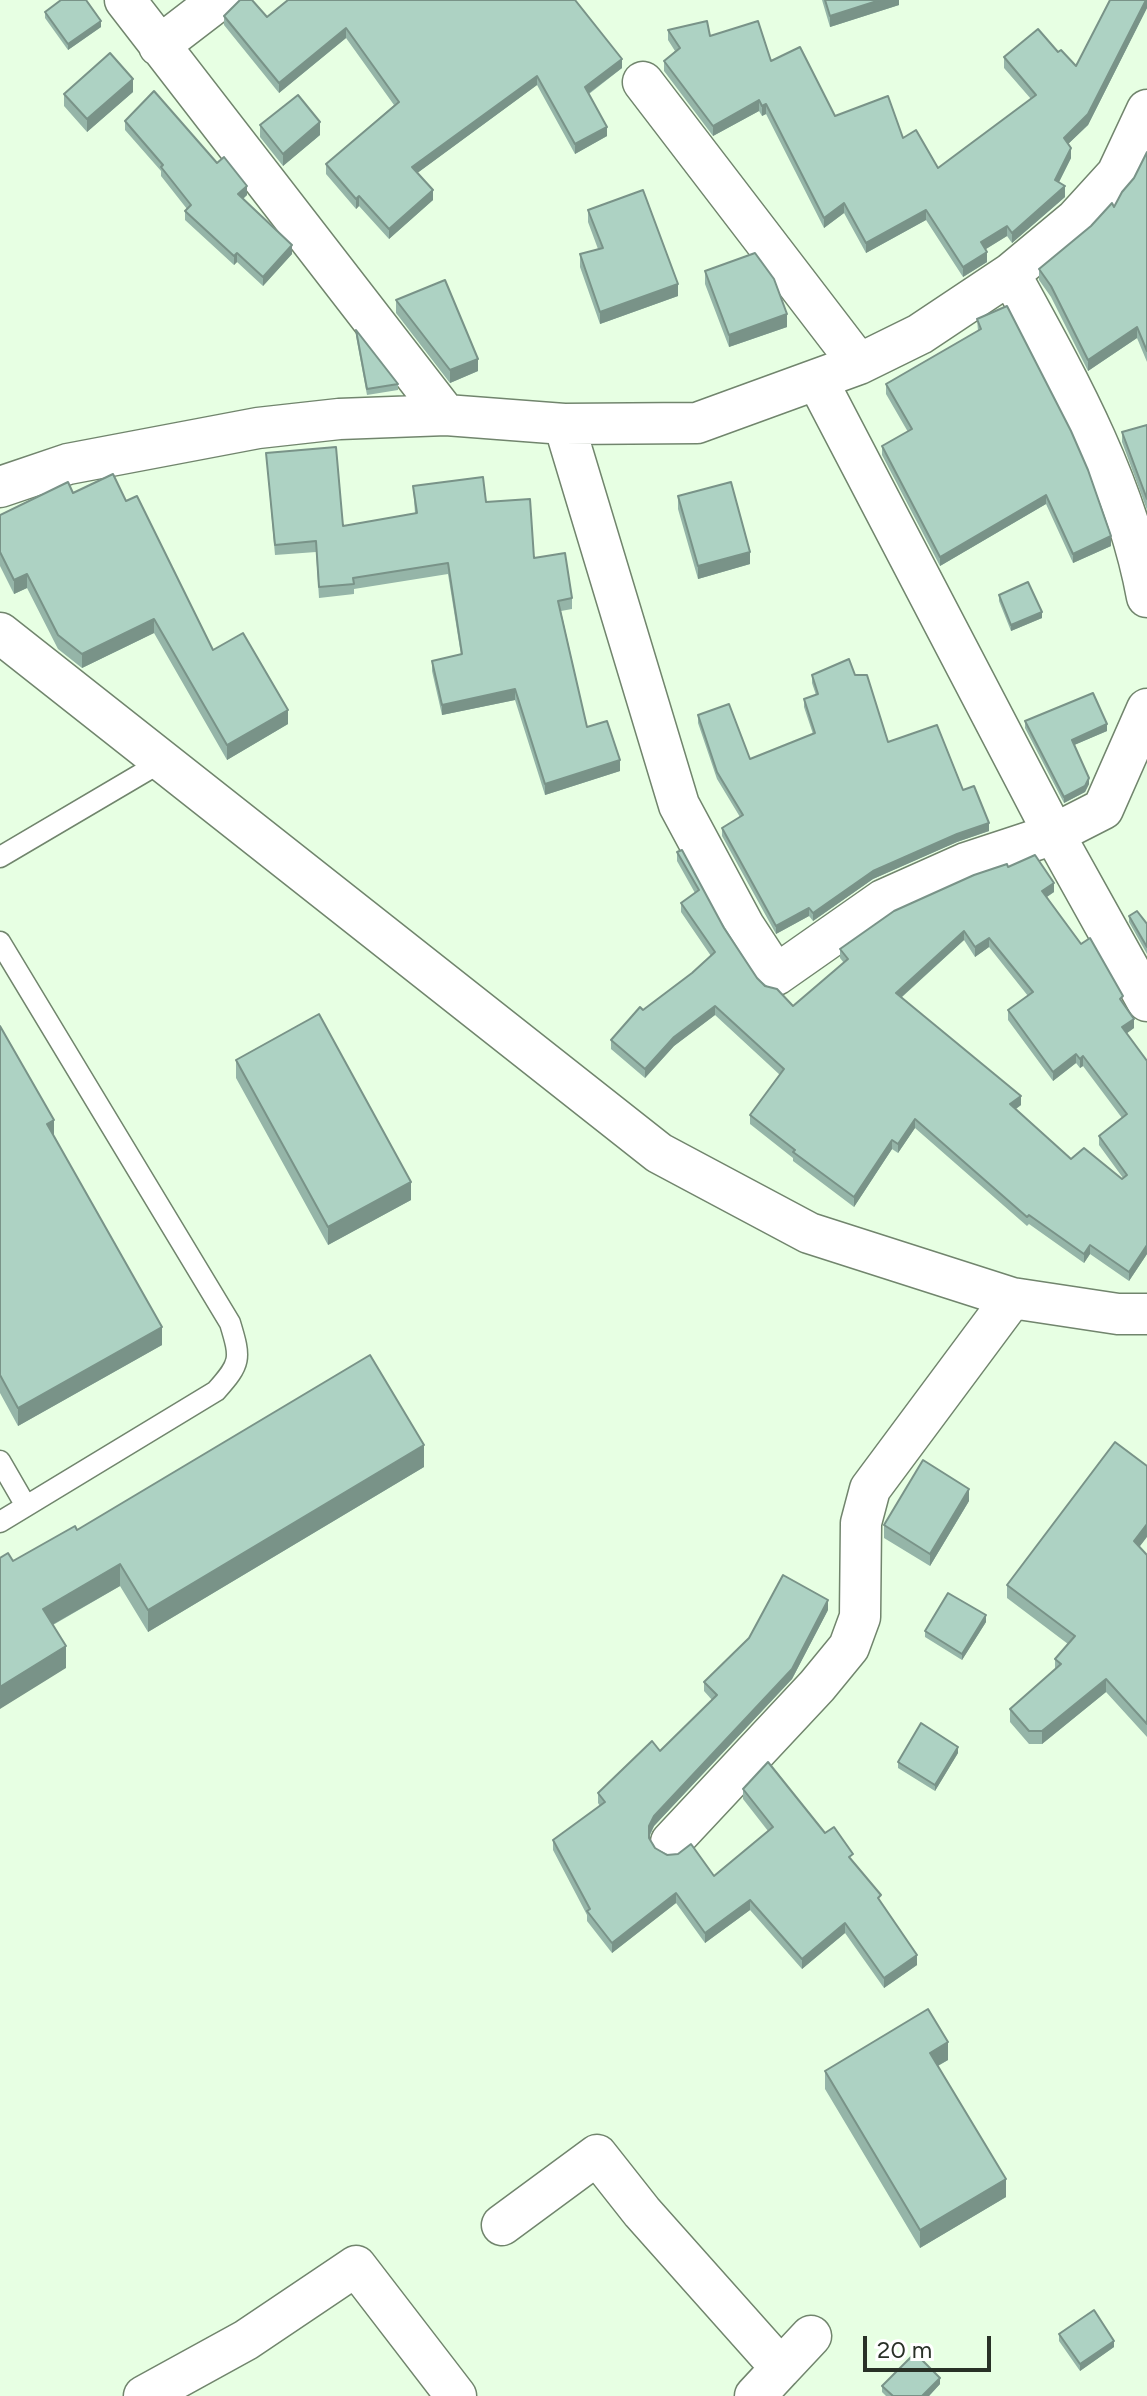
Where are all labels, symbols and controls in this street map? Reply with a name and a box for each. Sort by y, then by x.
scale bar [867,2320,995,2370]
text: 20 m [877,2335,932,2364]

